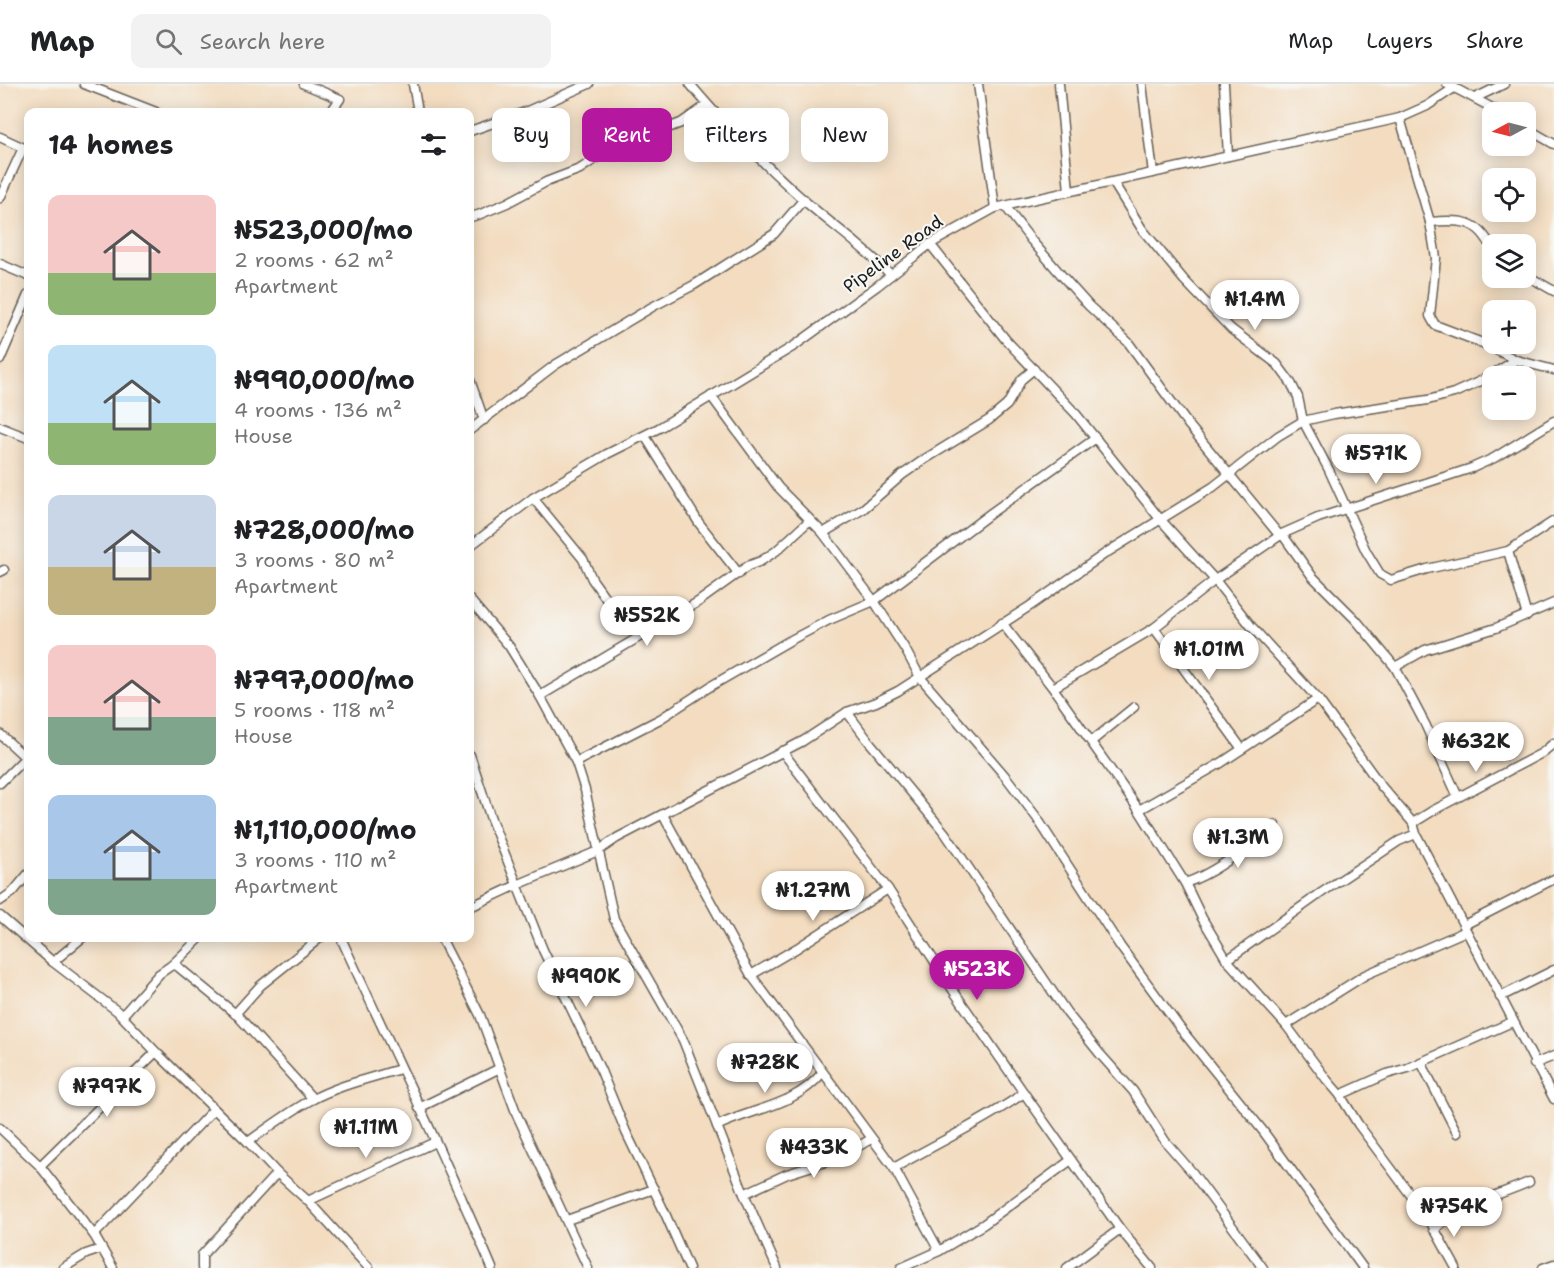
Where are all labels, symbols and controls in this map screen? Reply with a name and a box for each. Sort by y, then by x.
search box [131,14,551,68]
text: Map [30,22,95,60]
icon: search [152,25,185,58]
text: Search here [200,27,325,56]
text: Map [1288,27,1333,55]
text: Layers [1366,27,1433,55]
text: Share [1466,27,1524,55]
north arrow [1482,102,1536,156]
map controls [1482,102,1536,420]
chip: Buy [492,108,570,162]
chip: Rent [582,108,672,162]
chip: Filters [684,108,789,162]
chip: New [801,108,888,162]
text: 14 homes [48,127,174,162]
icon: filters [417,128,450,161]
button: locate [1482,168,1536,222]
street label: Pipeline Road [838,210,948,298]
text: ₦523,000/mo [234,212,413,247]
icon: home [96,219,168,291]
button: layers [1482,234,1536,288]
text: 2 rooms · 62 m² [234,247,394,273]
text: Apartment [234,273,338,299]
pin: ₦1.4M [1213,280,1297,331]
text: ₦1.4M [1224,286,1286,312]
button: + [1482,300,1536,354]
text: ₦990,000/mo [234,362,415,397]
button: − [1482,366,1536,420]
icon: home [96,369,168,441]
text: 4 rooms · 136 m² [234,397,402,423]
text: House [234,423,293,449]
pin: ₦571K [1334,434,1418,485]
text: ₦571K [1345,440,1407,466]
text: ₦728,000/mo [234,512,415,547]
icon: home [96,519,168,591]
text: 3 rooms · 80 m² [234,547,395,573]
text: Apartment [234,573,338,599]
pin: ₦552K [605,596,689,647]
text: ₦552K [614,602,680,628]
pin: ₦1.01M [1160,630,1258,681]
text: ₦1.01M [1174,636,1244,662]
text: ₦797,000/mo [234,662,414,697]
icon: home [96,669,168,741]
text: 5 rooms · 118 m² [234,697,395,723]
pin: ₦632K [1434,722,1518,773]
text: House [234,723,293,749]
text: ₦632K [1442,728,1510,754]
text: ₦1,110,000/mo [234,812,417,847]
pin: ₦1.3M [1196,818,1280,869]
icon: home [96,819,168,891]
text: ₦1.3M [1207,824,1269,850]
text: 3 rooms · 110 m² [234,847,397,873]
pin: ₦1.27M [764,871,862,922]
text: Apartment [234,873,338,899]
text: ₦1.27M [775,877,851,903]
pin: ₦523K [935,950,1019,1001]
text: ₦523K [943,956,1011,982]
pin: ₦990K [544,957,628,1008]
text: ₦990K [551,963,621,989]
pin: ₦728K [723,1043,807,1094]
text: ₦728K [731,1049,799,1075]
pin: ₦797K [65,1067,149,1118]
text: ₦797K [72,1073,142,1099]
pin: ₦1.11M [317,1108,415,1159]
text: ₦1.11M [334,1114,398,1140]
pin: ₦433K [772,1128,856,1179]
text: ₦433K [780,1134,848,1160]
pin: ₦754K [1412,1187,1496,1238]
text: ₦754K [1420,1193,1488,1219]

